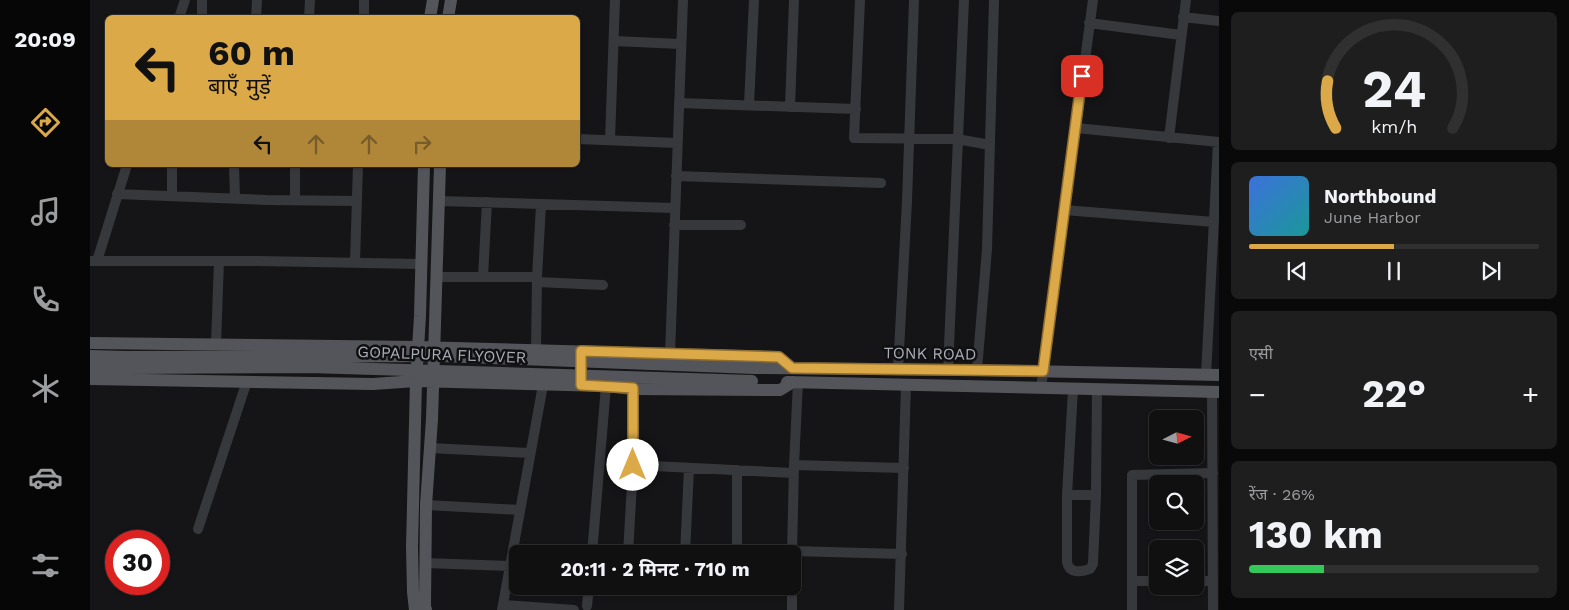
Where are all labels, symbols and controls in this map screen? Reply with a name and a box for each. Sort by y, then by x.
text: 20:09 [14,27,76,52]
text: 60 m [208,32,295,74]
icon: left [125,35,190,100]
pin [1061,55,1103,97]
text: 24 [1362,59,1426,120]
icon: arrive [1068,62,1096,90]
text: बाएँ मुड़ें [208,74,271,99]
icon: directions [28,105,63,140]
text: km/h [1371,116,1417,137]
icon: left [249,130,277,158]
icon: ahead [302,130,330,158]
icon: ahead [355,130,383,158]
icon: right [408,130,436,158]
text: Northbound [1324,185,1436,208]
icon: music [28,194,63,229]
text: June Harbor [1324,208,1421,227]
icon: previous [1283,257,1311,285]
icon: pause [1380,257,1408,285]
icon: next [1477,257,1505,285]
icon: phone [28,282,63,317]
street label: GOPALPURA FLYOVER [357,342,527,367]
street label: TONK ROAD [883,343,977,364]
text: एसी [1249,344,1273,363]
icon: climate [28,371,63,406]
text: 22° [1362,372,1426,416]
text: − [1249,378,1266,411]
text: + [1522,378,1539,411]
north arrow [1149,410,1204,465]
map controls [1149,410,1204,595]
position arrow [606,438,658,490]
icon: car [28,460,63,495]
button: search [1149,475,1204,530]
text: रेंज · 26% [1249,485,1315,504]
text: 130 km [1249,513,1383,557]
speed limit sign: 30 [105,530,170,595]
button: layers [1149,540,1204,595]
icon: filters [28,548,63,583]
text: 20:11 · 2 मिनट · 710 m [560,558,750,581]

